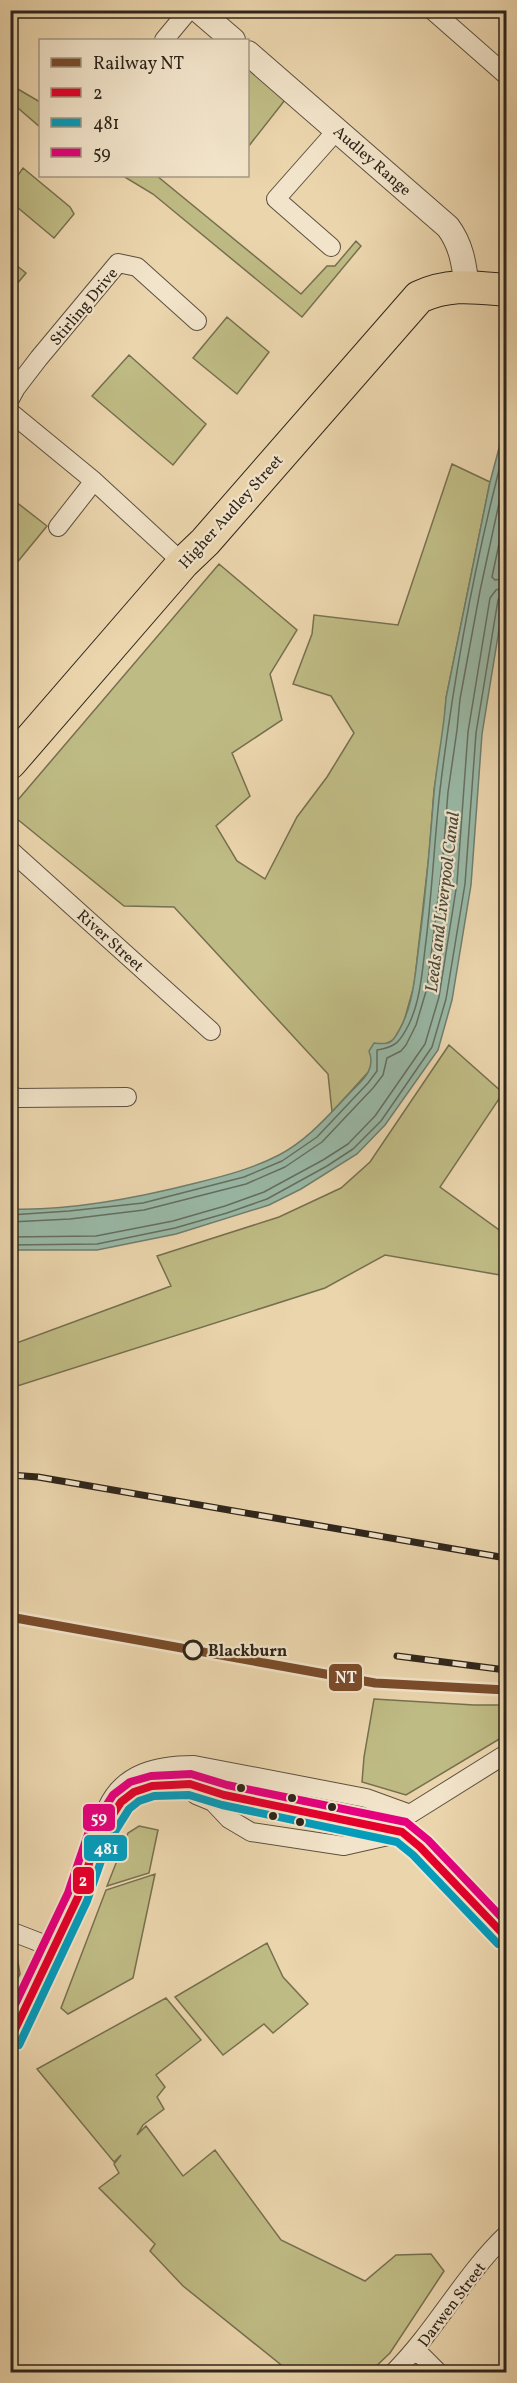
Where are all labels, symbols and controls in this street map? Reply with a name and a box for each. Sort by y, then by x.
legend [39,39,249,177]
text: Railway NT [93,52,185,77]
text: 2 [93,82,103,107]
text: 481 [93,112,120,137]
street label: Audley Range [328,121,415,202]
text: 59 [93,142,111,167]
street label: Stirling Drive [45,264,124,351]
street label: Higher Audley Street [174,450,289,574]
water label: Leeds and Liverpool Canal [420,810,467,994]
street label: River Street [71,905,148,978]
marker: Blackburn [183,1640,203,1660]
place label: Blackburn [208,1641,288,1663]
line badge: NT [328,1663,363,1692]
text: NT [335,1668,358,1690]
unlabelled marker [235,1782,247,1794]
unlabelled marker [286,1792,298,1804]
unlabelled marker [326,1801,338,1813]
line badge: 59 [82,1803,116,1832]
text: 59 [91,1808,107,1830]
unlabelled marker [267,1810,279,1822]
unlabelled marker [294,1816,306,1828]
line badge: 481 [83,1834,128,1862]
text: 481 [94,1839,118,1861]
line badge: 2 [72,1866,95,1895]
text: 2 [79,1871,87,1893]
street label: Darwen Street [413,2258,492,2352]

